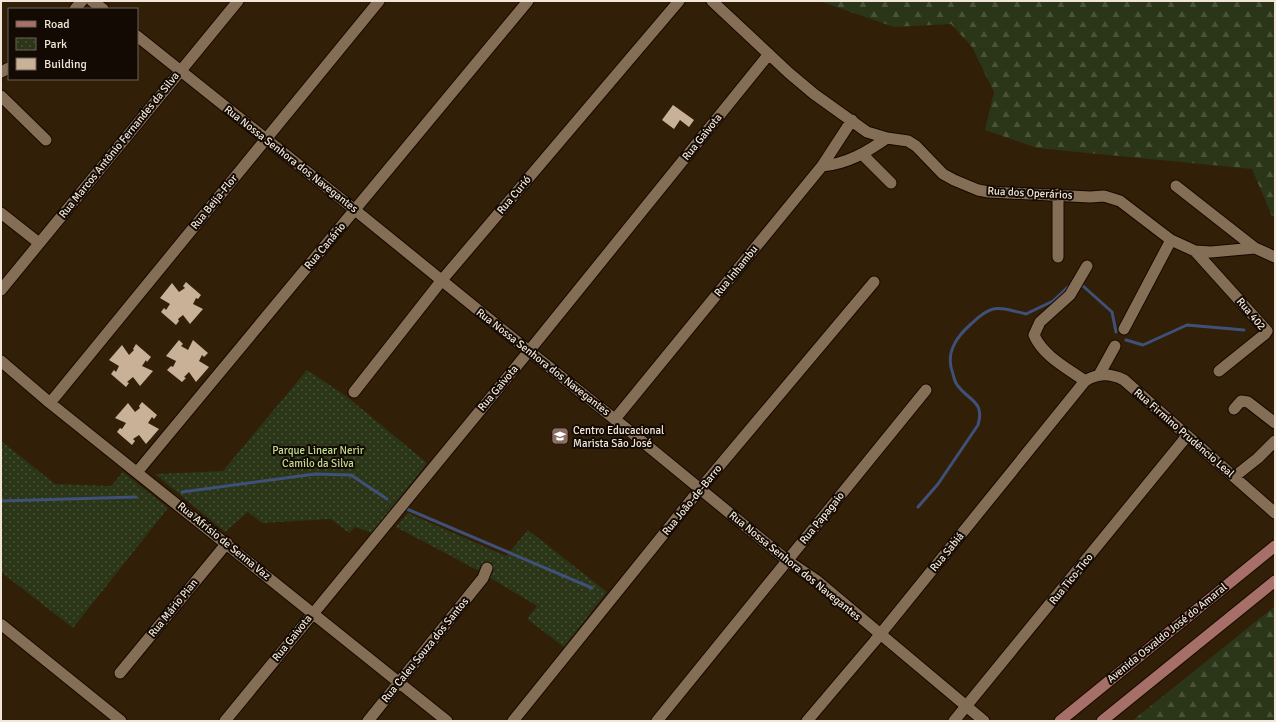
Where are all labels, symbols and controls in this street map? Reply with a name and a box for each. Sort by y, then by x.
legend [8,8,138,80]
text: Road [44,17,70,32]
text: Park [44,37,67,52]
text: Building [44,57,87,72]
street label: Rua Marcos Antônio Fernandes da Silva [56,69,182,221]
street label: Rua Nossa Senhora dos Navegantes [222,103,361,215]
street label: Rua Gaivota [679,111,725,163]
street label: Rua Beija-Flor [188,172,240,232]
street label: Rua Curió [494,173,534,217]
street label: Rua dos Operários [987,184,1073,202]
street label: Rua Canário [302,220,348,272]
street label: Rua Inhambu [712,243,760,299]
street label: Rua 402 [1234,295,1268,333]
street label: Rua Nossa Senhora dos Navegantes [474,306,613,418]
street label: Rua Gaivota [475,362,521,414]
street label: Rua Firmino Prudêncio Leal [1131,386,1237,480]
place label: Centro Educacional Marista São José [573,424,664,450]
school or university icon: Centro Educacional Marista São José [550,426,570,446]
park label: Parque Linear Nerir Camilo da Silva [272,444,364,470]
street label: Rua João-de-Barro [660,462,725,538]
street label: Rua Papagaio [797,489,847,547]
street label: Rua Afrísio de Senna Vaz [175,500,273,583]
street label: Rua Nossa Senhora dos Navegantes [726,509,864,623]
street label: Rua Sabiá [927,530,967,574]
street label: Rua Tico-Tico [1046,551,1096,607]
street label: Rua Mário Pian [146,576,200,640]
street label: Avenida Osvaldo José do Amaral [1104,581,1230,685]
street label: Rua Caleu Souza dos Santos [379,595,471,705]
street label: Rua Gaivota [269,612,315,664]

